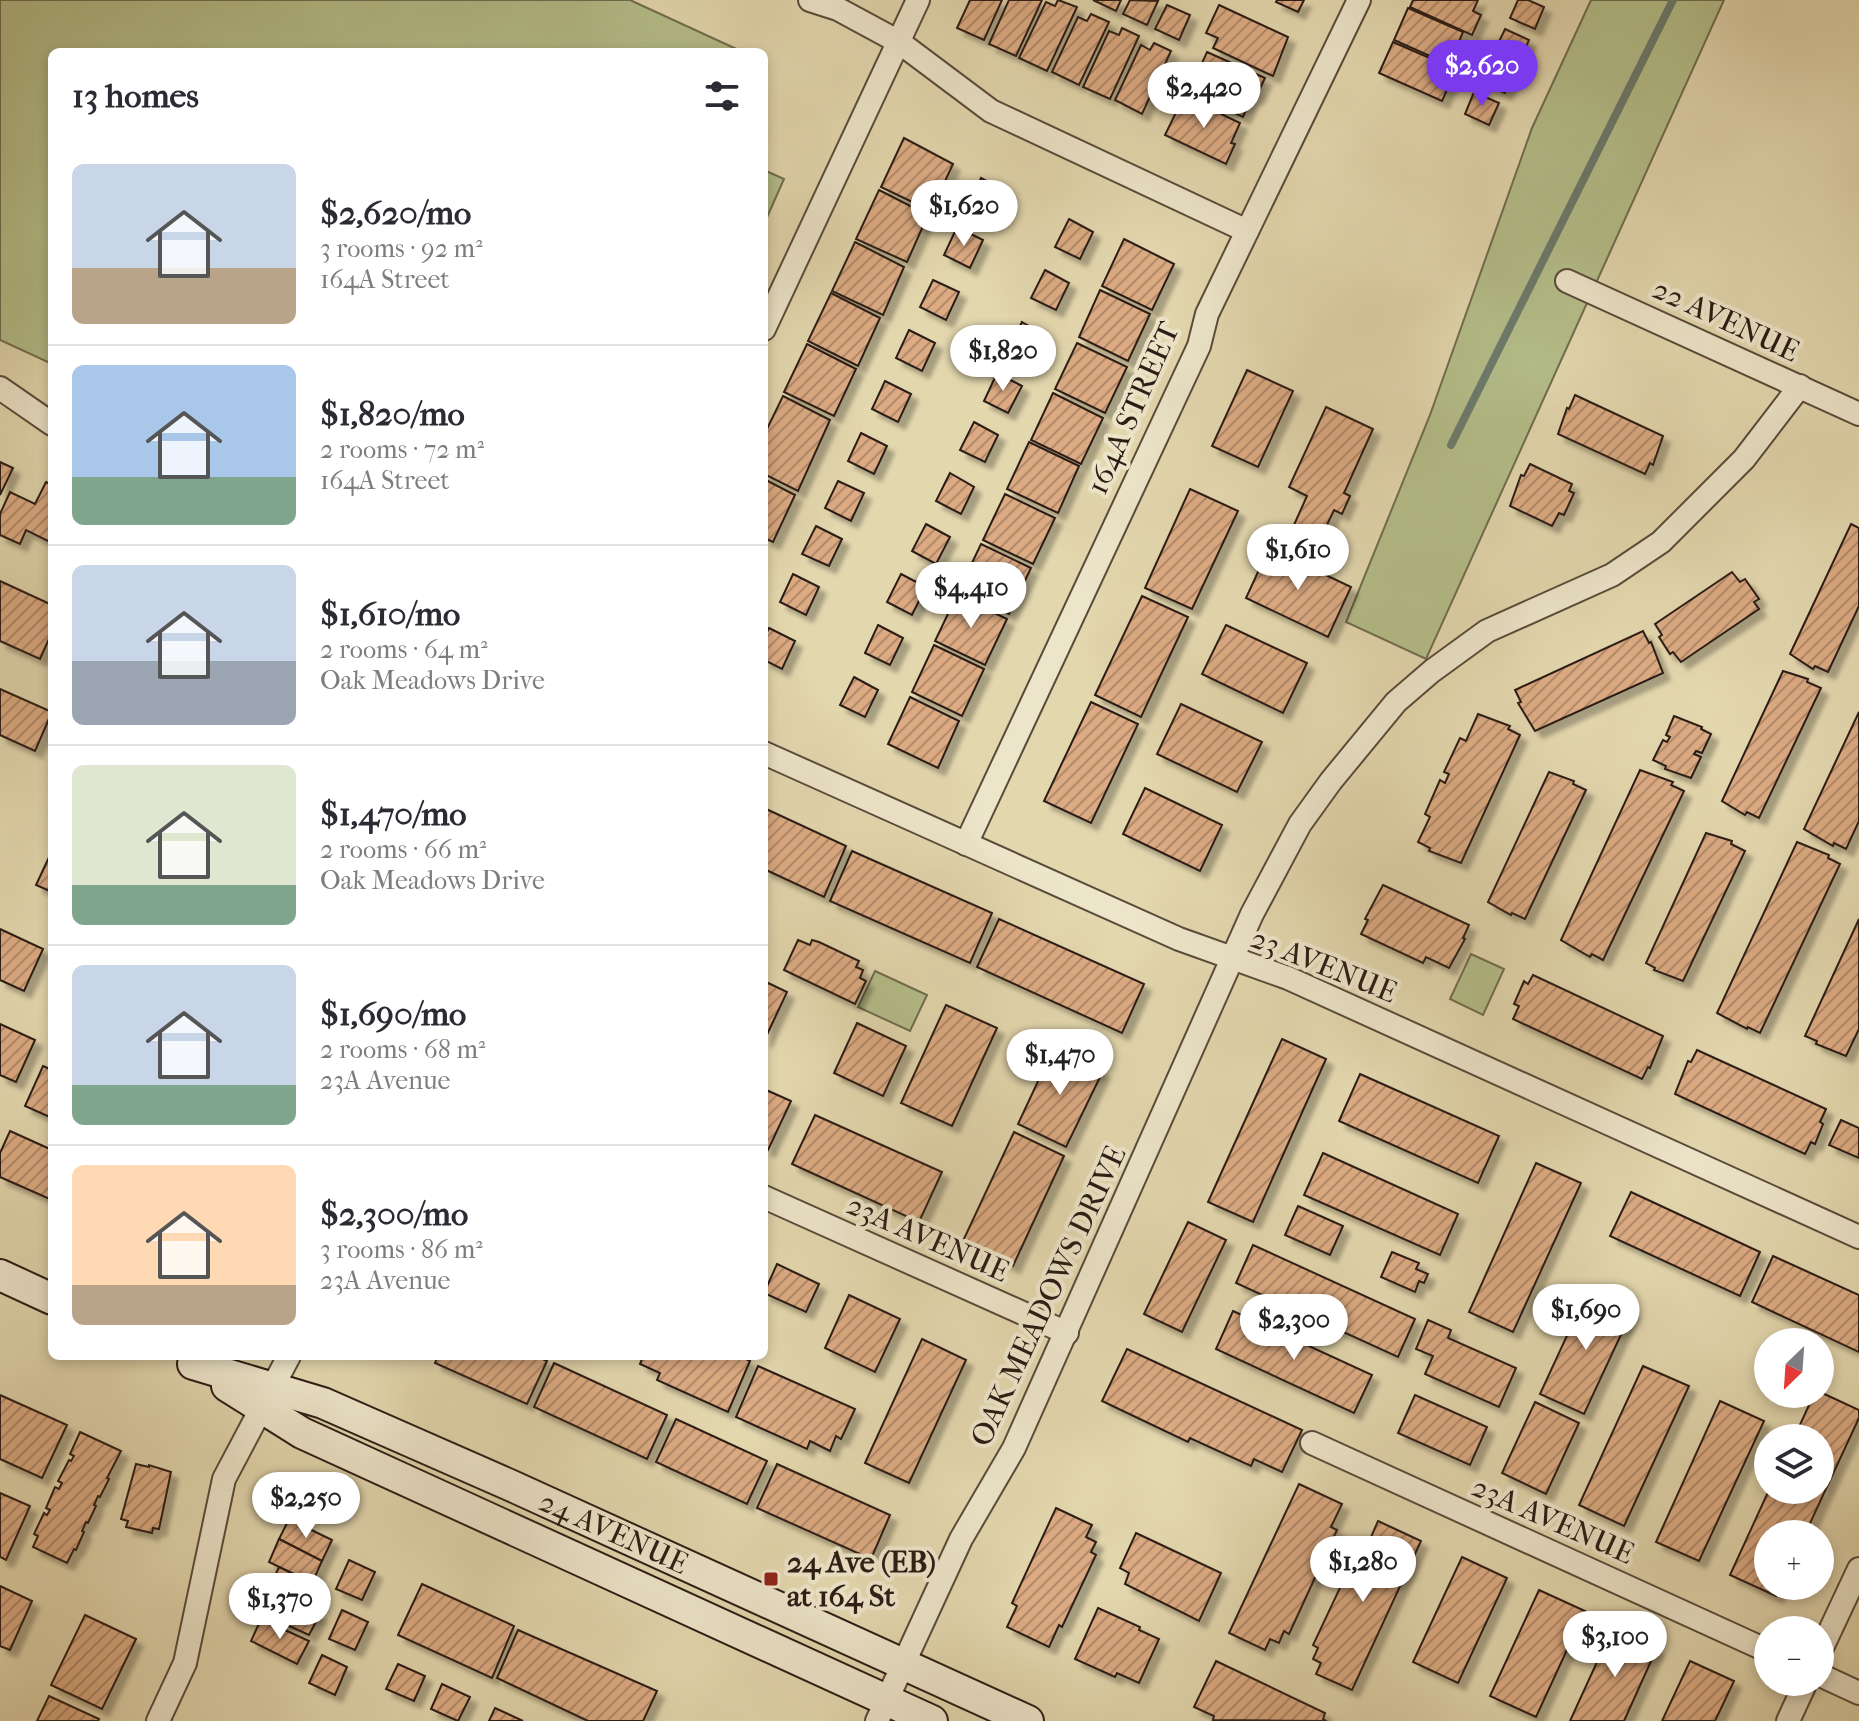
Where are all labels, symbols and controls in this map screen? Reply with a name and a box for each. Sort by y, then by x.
pin: $2,620 [1417,40,1547,108]
text: $2,620 [1445,50,1519,81]
pin: $2,420 [1139,62,1269,130]
text: $2,420 [1166,72,1242,103]
icon: filters [700,74,744,118]
text: 13 homes [72,76,199,116]
pin: $1,620 [899,180,1029,248]
text: $1,620 [929,190,999,221]
text: $2,620/mo [320,193,471,233]
icon: home [136,196,232,292]
text: 3 rooms · 92 m² [320,233,483,264]
text: 164A Street [320,264,450,295]
street label: 22 AVENUE [1647,271,1804,370]
street label: 164A STREET [1080,316,1187,500]
pin: $1,820 [938,325,1068,393]
text: $1,820 [968,335,1038,366]
text: $1,820/mo [320,394,465,434]
icon: home [136,397,232,493]
text: 2 rooms · 72 m² [320,434,484,465]
text: 164A Street [320,465,450,496]
pin: $1,610 [1233,524,1363,592]
text: $1,610 [1265,534,1331,565]
pin: $4,410 [906,562,1036,630]
text: $4,410 [933,572,1009,603]
text: $1,610/mo [320,594,460,634]
icon: home [136,597,232,693]
text: 2 rooms · 64 m² [320,634,488,665]
text: Oak Meadows Drive [320,665,545,696]
text: $1,470/mo [320,794,467,834]
icon: home [136,797,232,893]
text: 2 rooms · 66 m² [320,834,486,865]
text: Oak Meadows Drive [320,865,545,896]
street label: 23 AVENUE [1246,920,1402,1011]
text: $1,690/mo [320,994,466,1034]
icon: home [136,997,232,1093]
pin: $1,470 [995,1029,1125,1097]
text: 2 rooms · 68 m² [320,1034,485,1065]
text: $1,470 [1024,1039,1096,1070]
text: 23A Avenue [320,1065,450,1096]
street label: OAK MEADOWS DRIVE [963,1140,1133,1452]
street label: 23A AVENUE [841,1187,1014,1290]
text: $2,300/mo [320,1194,468,1234]
icon: home [136,1197,232,1293]
text: 3 rooms · 86 m² [320,1234,483,1265]
text: 23A Avenue [320,1265,450,1296]
pin: $1,690 [1521,1284,1651,1352]
pin: $2,300 [1229,1294,1359,1362]
text: $1,690 [1551,1294,1621,1325]
text: $2,300 [1258,1304,1330,1335]
north arrow [1754,1328,1834,1408]
map controls [1754,1328,1834,1696]
button: layers [1754,1424,1834,1504]
street label: 23A AVENUE [1466,1469,1639,1572]
pin: $2,250 [241,1472,371,1540]
text: $2,250 [270,1482,342,1513]
street label: 24 AVENUE [534,1484,693,1582]
button: + [1754,1520,1834,1600]
pin: $1,280 [1298,1536,1428,1604]
place label: 24 Ave (EB) at 164 St [787,1545,936,1615]
text: $1,280 [1328,1546,1398,1577]
marker: 24 Ave (EB) at 164 St [762,1570,780,1588]
pin: $1,370 [215,1573,345,1641]
text: $1,370 [247,1583,313,1614]
pin: $3,100 [1550,1611,1680,1679]
button: − [1754,1616,1834,1696]
text: $3,100 [1581,1621,1649,1652]

